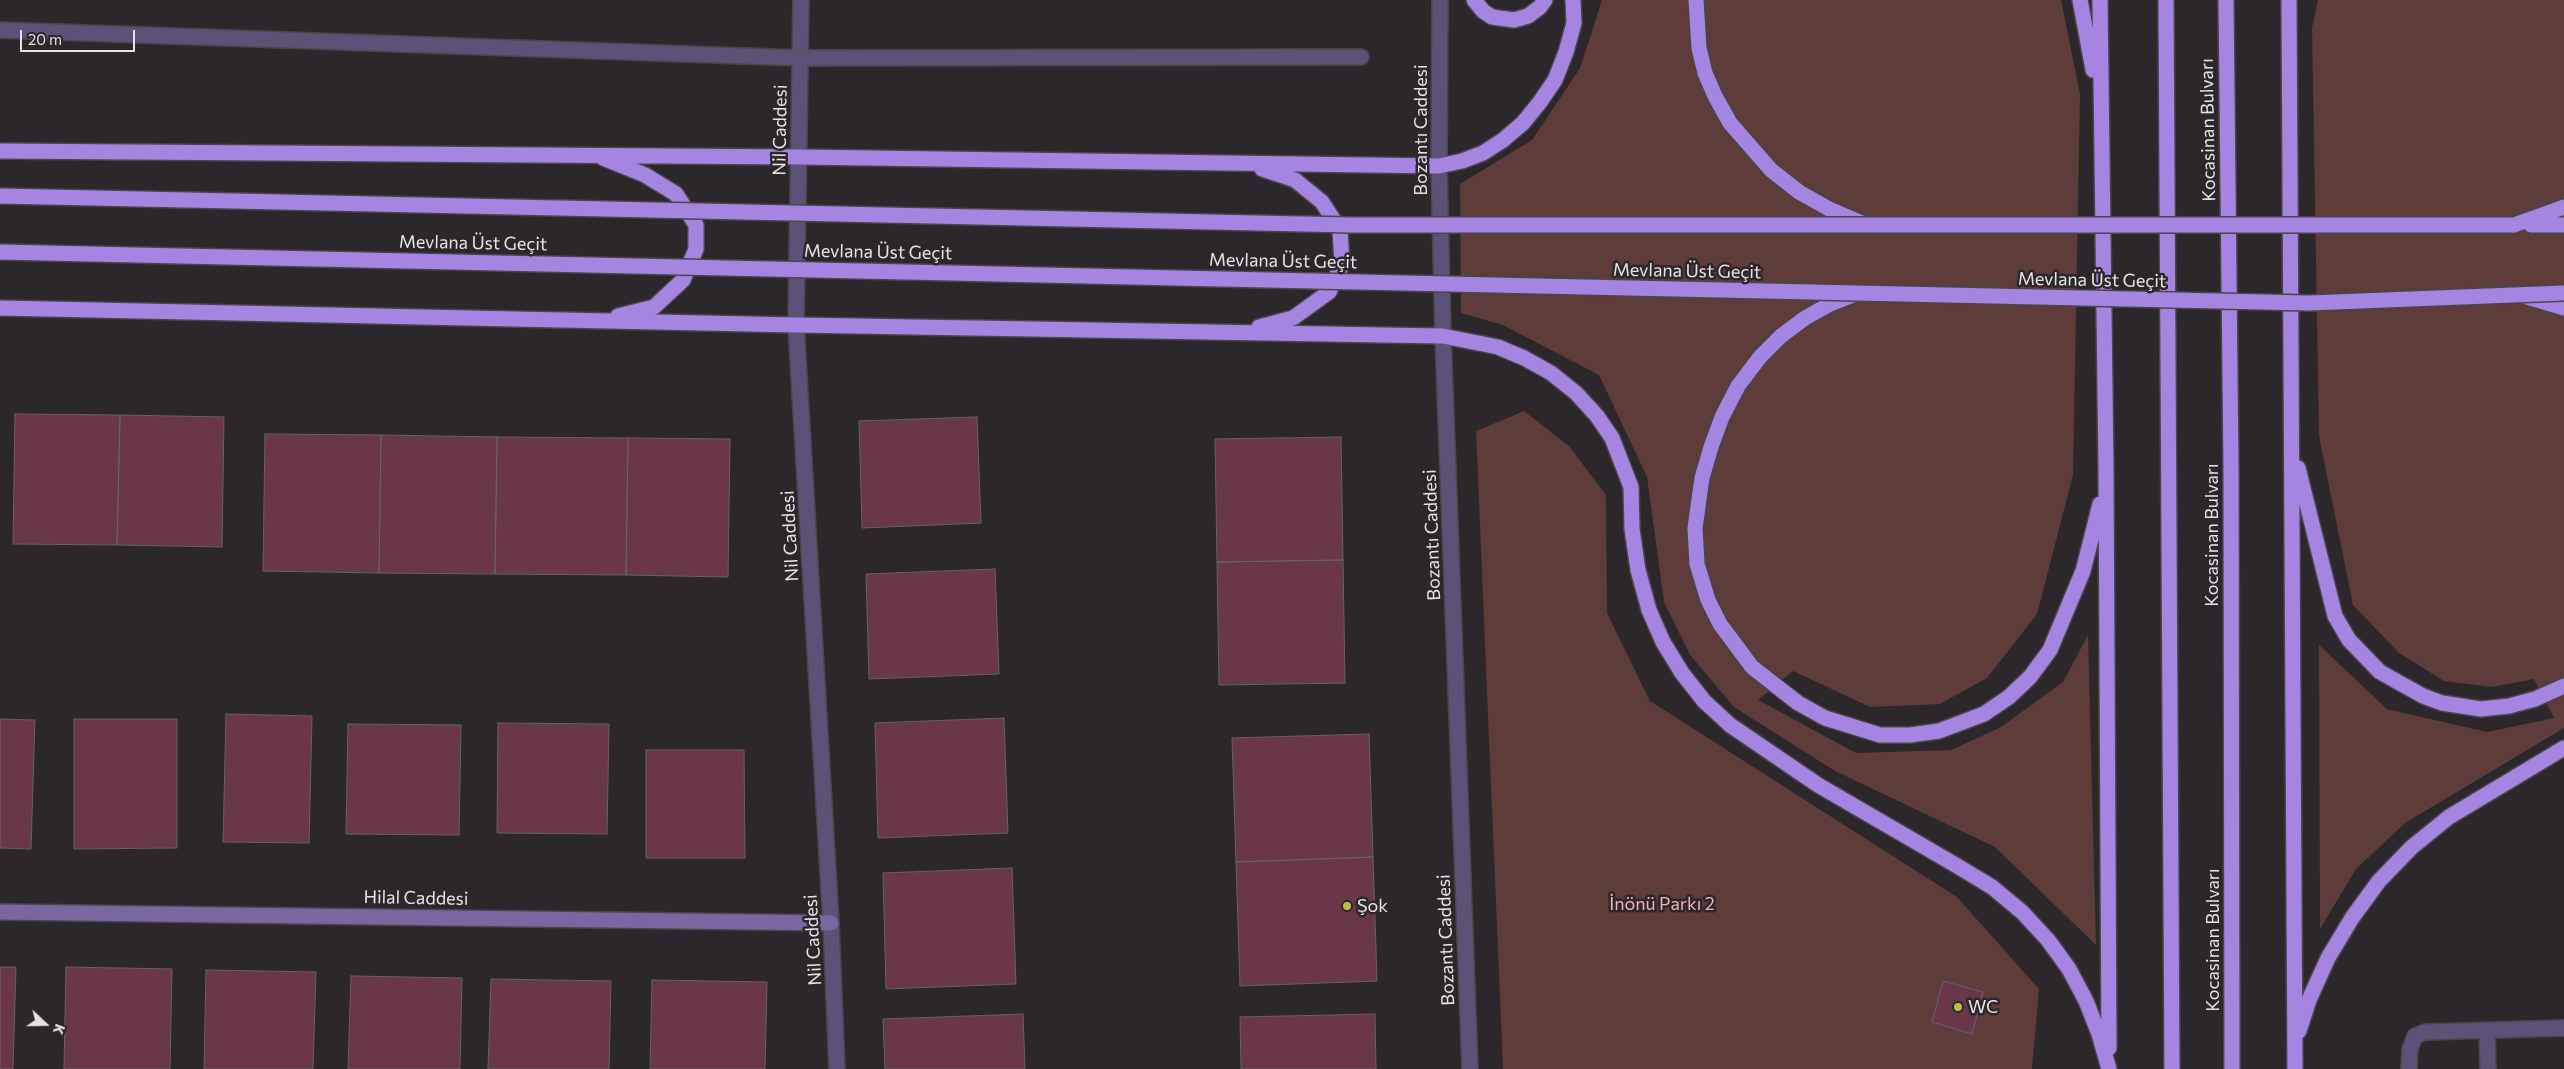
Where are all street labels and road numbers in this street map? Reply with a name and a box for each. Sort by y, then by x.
street label: Kocasinan Bulvarı [2196,58,2220,202]
street label: Bozantı Caddesi [1410,64,1432,196]
street label: Nil Caddesi [768,84,792,176]
street label: Mevlana Üst Geçit [399,231,547,255]
street label: Mevlana Üst Geçit [804,240,952,264]
street label: Mevlana Üst Geçit [1209,249,1357,273]
street label: Mevlana Üst Geçit [1613,259,1761,283]
street label: Mevlana Üst Geçit [2018,268,2166,292]
street label: Kocasinan Bulvarı [2201,463,2223,607]
street label: Bozantı Caddesi [1419,469,1445,601]
street label: Nil Caddesi [777,490,803,582]
street label: Kocasinan Bulvarı [2202,868,2224,1012]
street label: Bozantı Caddesi [1433,874,1459,1006]
street label: Hilal Caddesi [363,886,469,910]
street label: Nil Caddesi [800,894,826,986]

